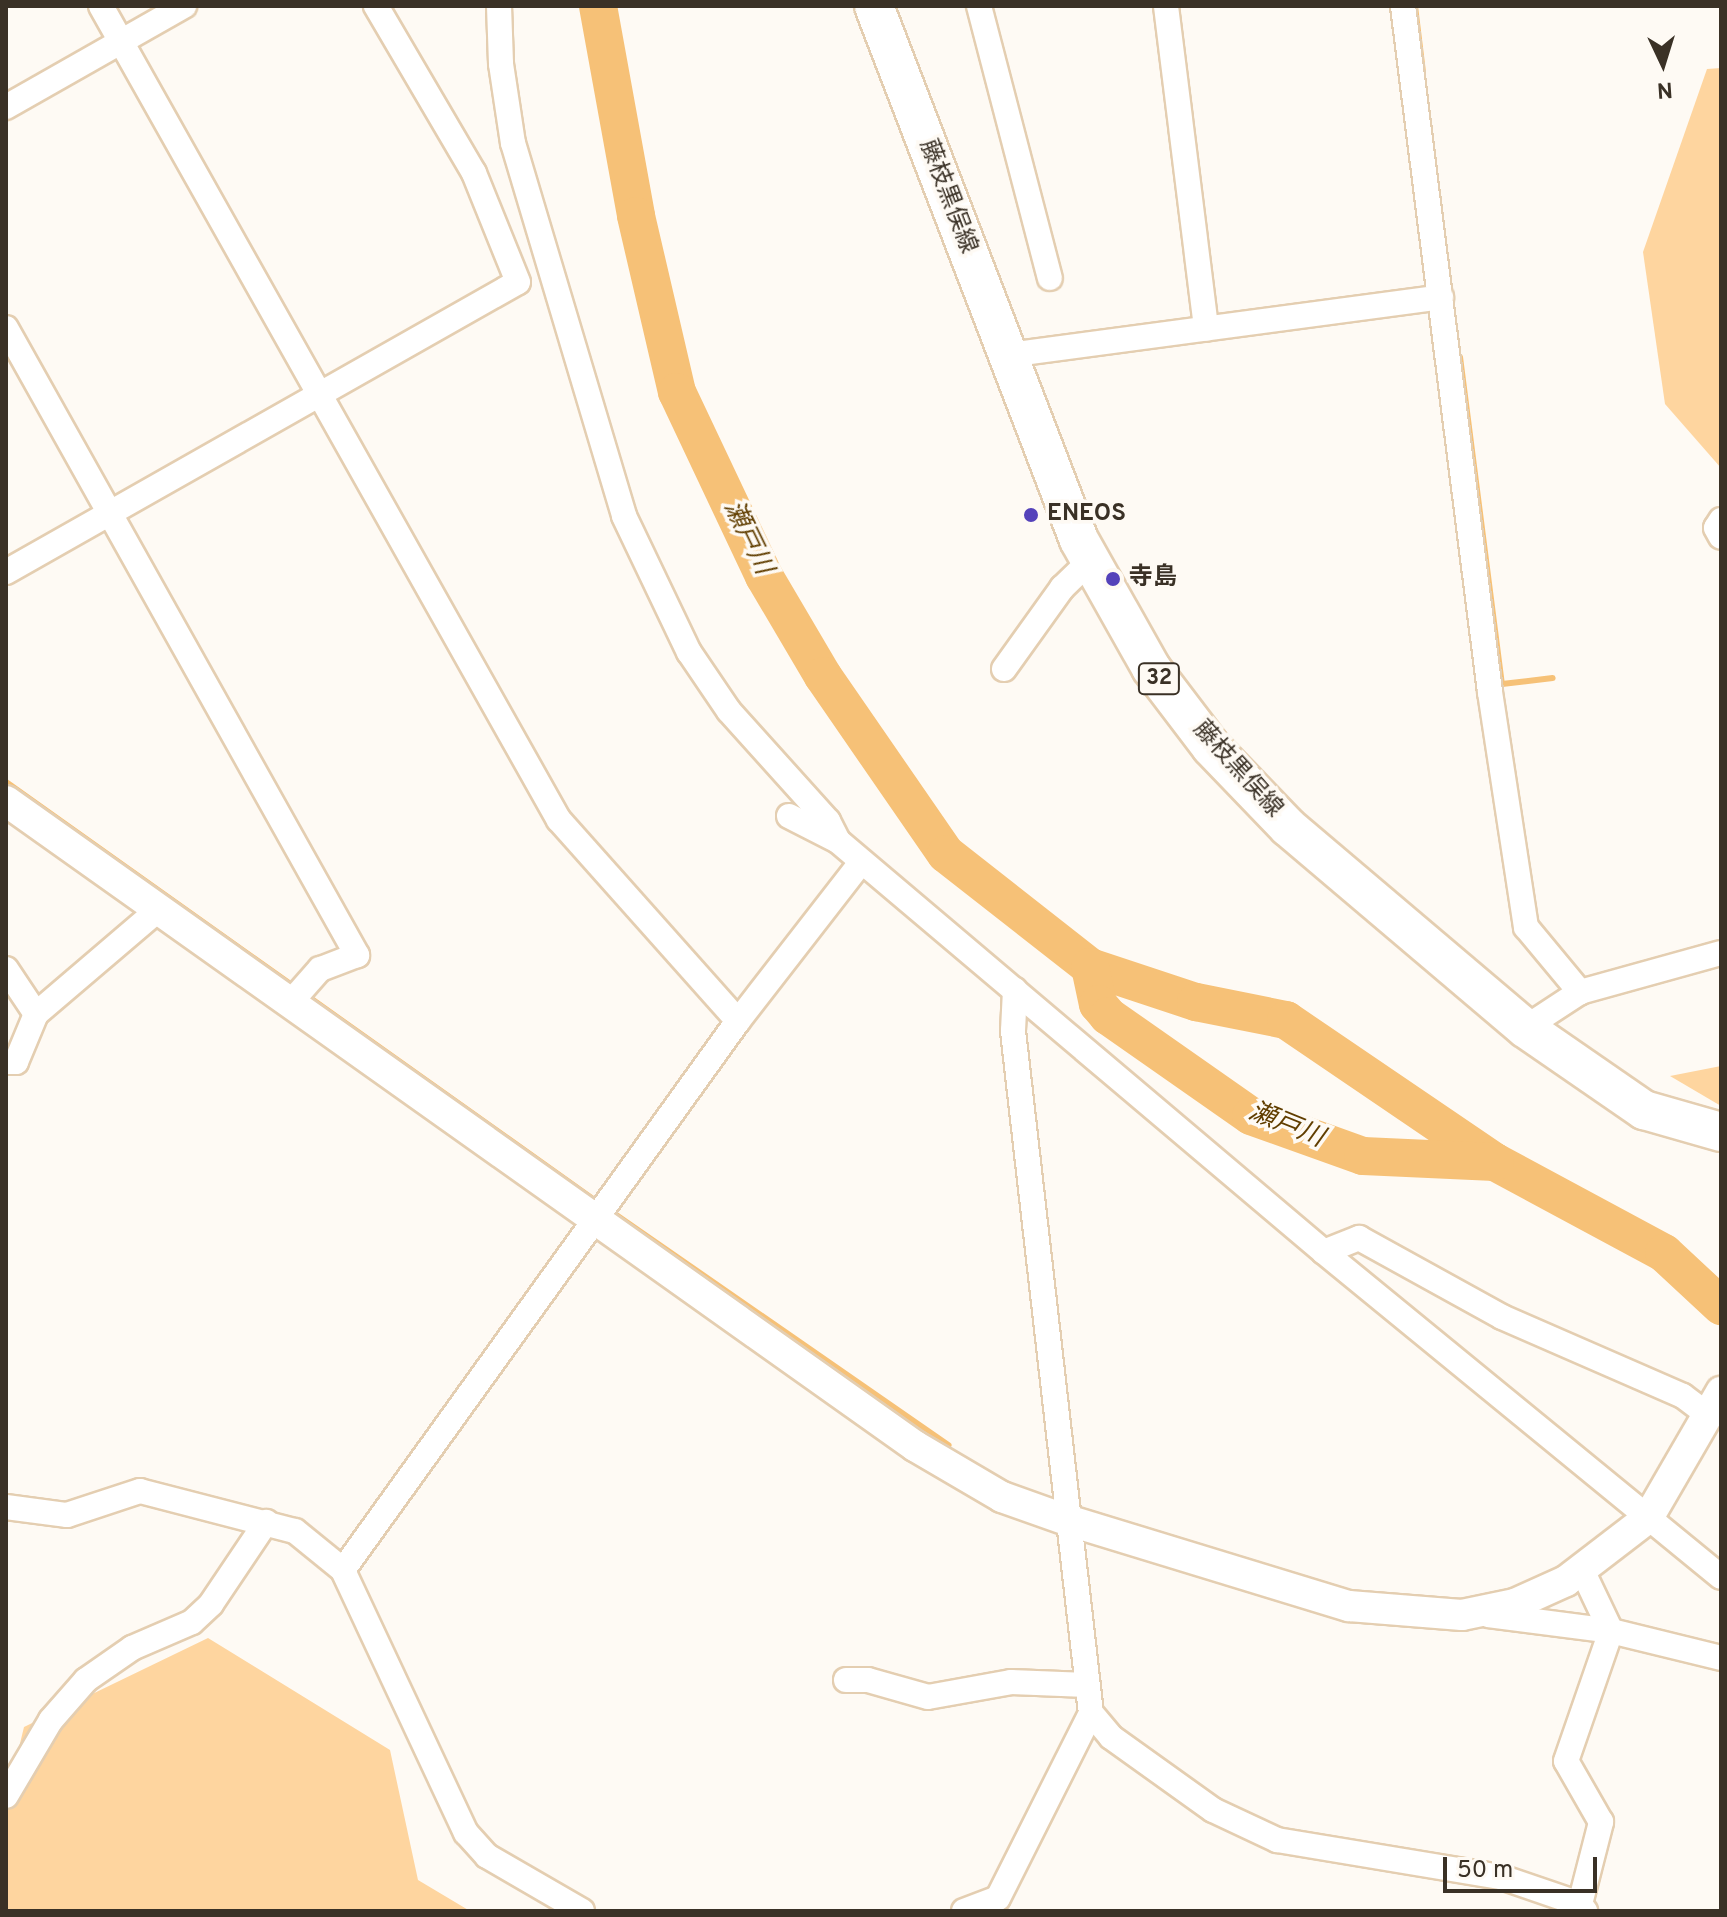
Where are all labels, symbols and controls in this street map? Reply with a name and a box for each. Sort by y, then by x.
north arrow [1623,24,1703,104]
text: N [1656,74,1674,102]
street label: 藤枝黒俣線 [912,136,982,258]
water label: 瀬戸川 [716,496,778,580]
place label: ENEOS [1047,501,1126,529]
marker: ENEOS [1022,506,1040,524]
place label: 寺島 [1129,565,1177,593]
marker: 寺島 [1104,570,1122,588]
road number: 32 [1137,661,1181,697]
street label: 藤枝黒俣線 [1186,716,1288,824]
water label: 瀬戸川 [1244,1097,1328,1155]
scale bar [1447,1841,1601,1891]
text: 50 m [1457,1856,1513,1886]

